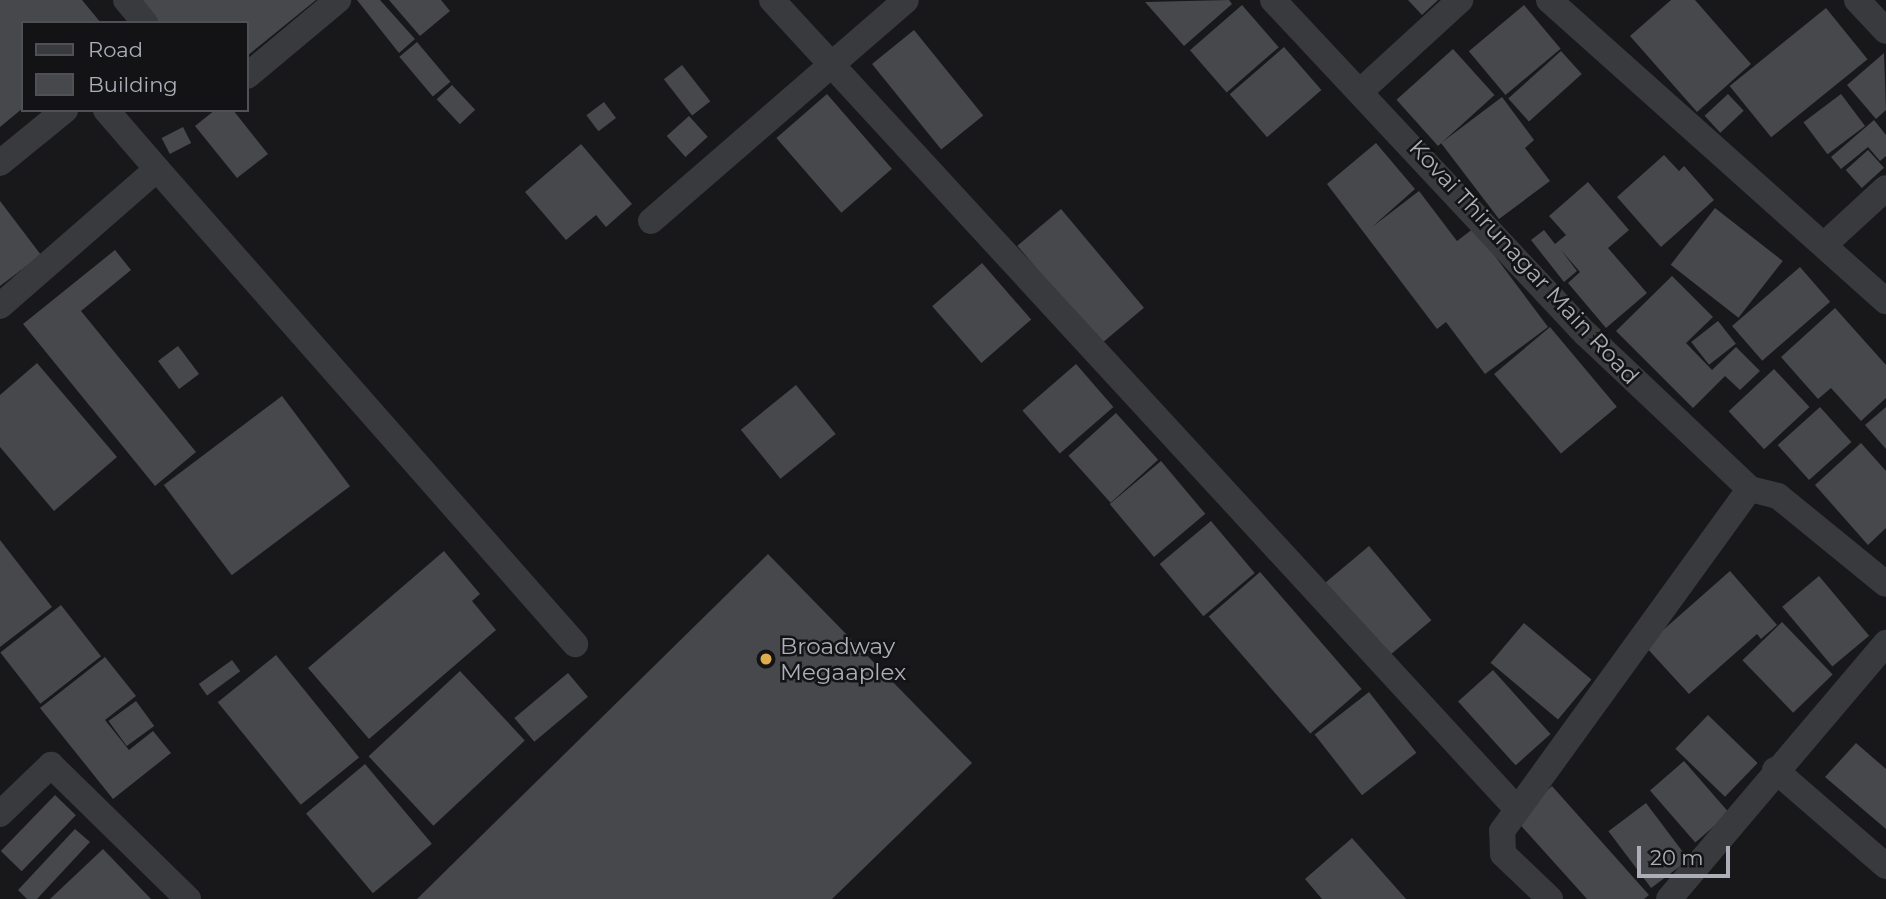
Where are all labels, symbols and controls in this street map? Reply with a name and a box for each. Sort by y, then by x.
legend [21,21,248,112]
text: Road [88,37,143,62]
text: Building [88,72,178,97]
street label: Kovai Thirunagar Main Road [1403,134,1645,390]
place label: Broadway Megaaplex [780,632,906,686]
marker: Broadway Megaaplex [758,651,774,667]
scale bar [1641,832,1734,876]
text: 20 m [1650,845,1704,870]

